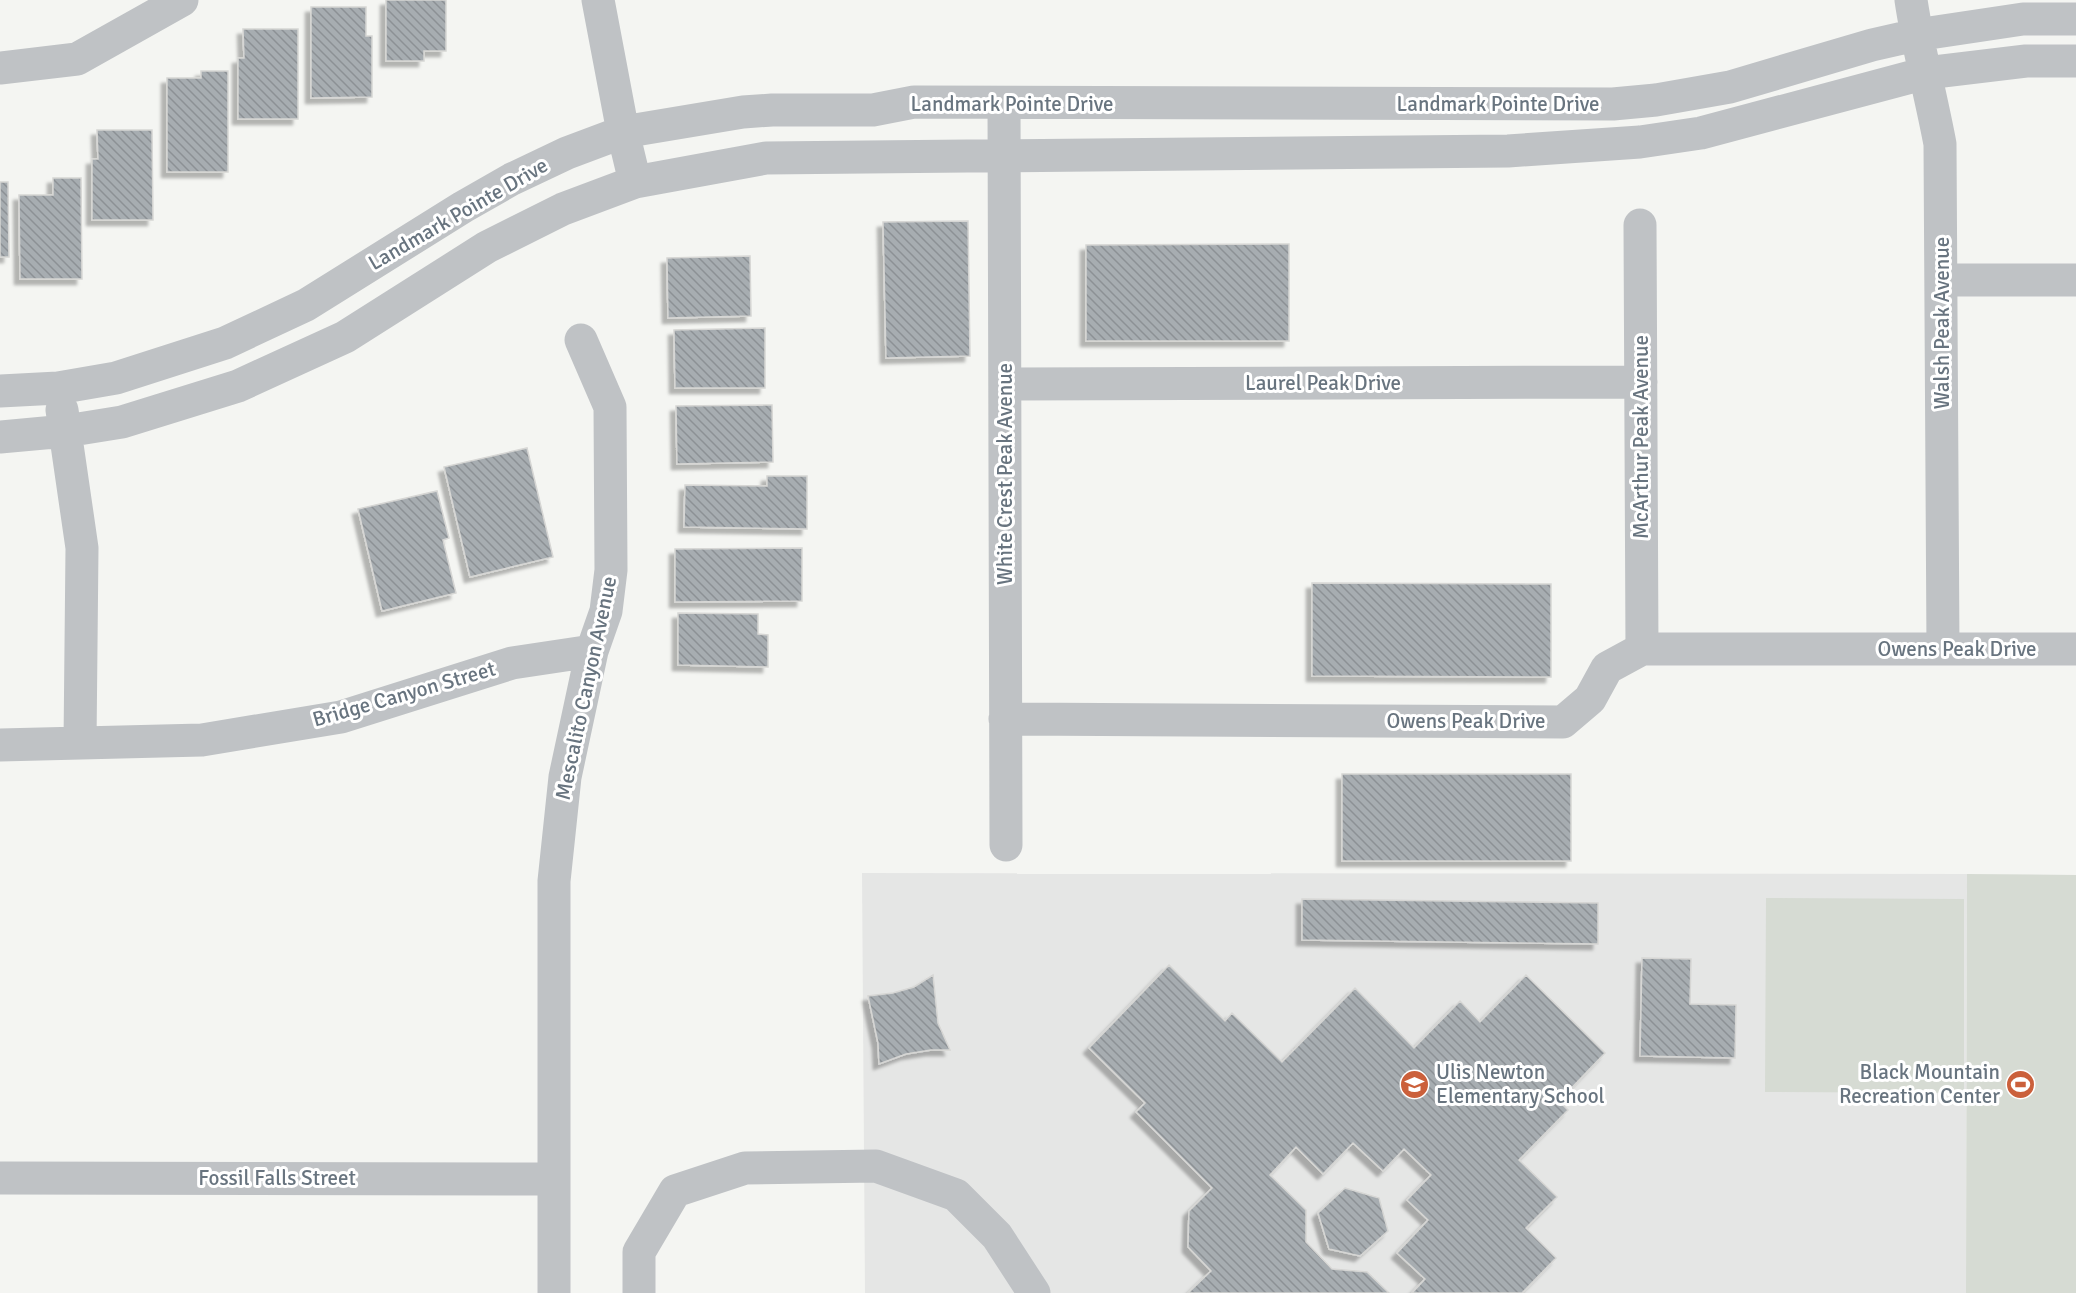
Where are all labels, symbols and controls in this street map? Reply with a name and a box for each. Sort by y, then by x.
street label: Landmark Pointe Drive [911,91,1113,117]
street label: Landmark Pointe Drive [1397,91,1599,117]
street label: Landmark Pointe Drive [364,152,552,276]
street label: Walsh Peak Avenue [1929,237,1955,409]
street label: McArthur Peak Avenue [1628,335,1654,539]
street label: White Crest Peak Avenue [992,363,1018,585]
street label: Laurel Peak Drive [1245,370,1401,396]
street label: Mescalito Canyon Avenue [550,574,622,802]
street label: Owens Peak Drive [1877,636,2037,662]
street label: Bridge Canyon Street [310,655,498,733]
street label: Owens Peak Drive [1386,708,1546,734]
place label: Ulis Newton Elementary School [1436,1059,1605,1109]
place label: Black Mountain Recreation Center [1839,1059,2000,1109]
school or university icon: Ulis Newton Elementary School [1399,1068,1431,1100]
sports icon: Black Mountain Recreation Center [2005,1068,2037,1100]
street label: Fossil Falls Street [198,1165,356,1191]

